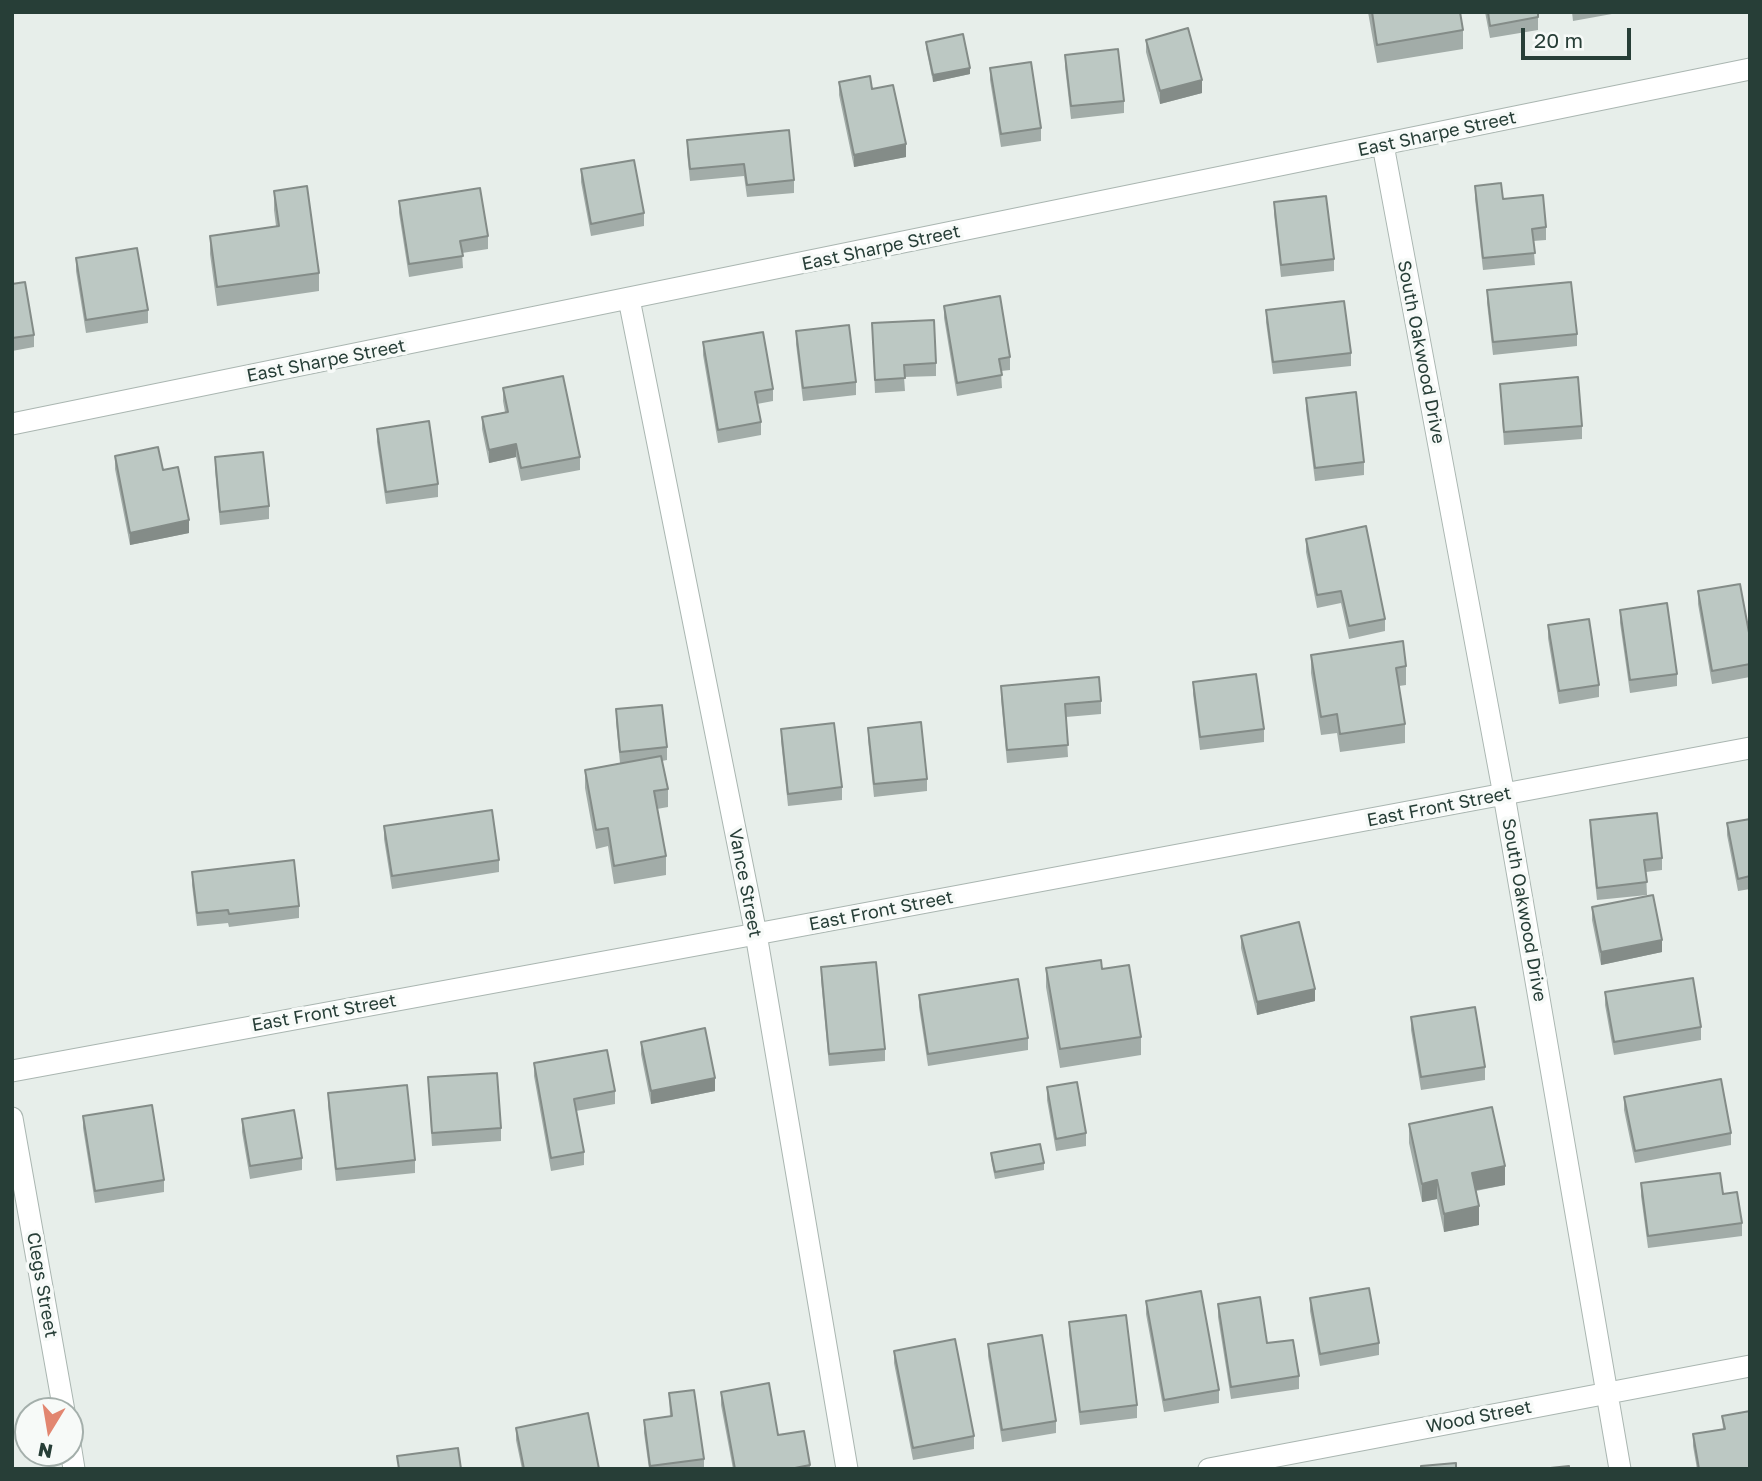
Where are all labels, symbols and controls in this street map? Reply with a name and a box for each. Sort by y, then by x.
scale bar [1524,14,1634,58]
text: 20 m [1534,27,1583,53]
street label: East Sharpe Street [1356,107,1518,161]
street label: East Sharpe Street [800,221,962,275]
street label: South Oakwood Drive [1393,259,1449,445]
street label: East Sharpe Street [245,335,407,387]
street label: East Front Street [1365,782,1513,832]
street label: South Oakwood Drive [1497,817,1551,1003]
street label: Vance Street [724,827,766,939]
street label: East Front Street [807,886,955,936]
street label: East Front Street [250,990,398,1036]
street label: Clegs Street [22,1231,62,1339]
street label: Wood Street [1424,1396,1534,1438]
north arrow [14,1397,84,1467]
text: N [36,1438,55,1464]

